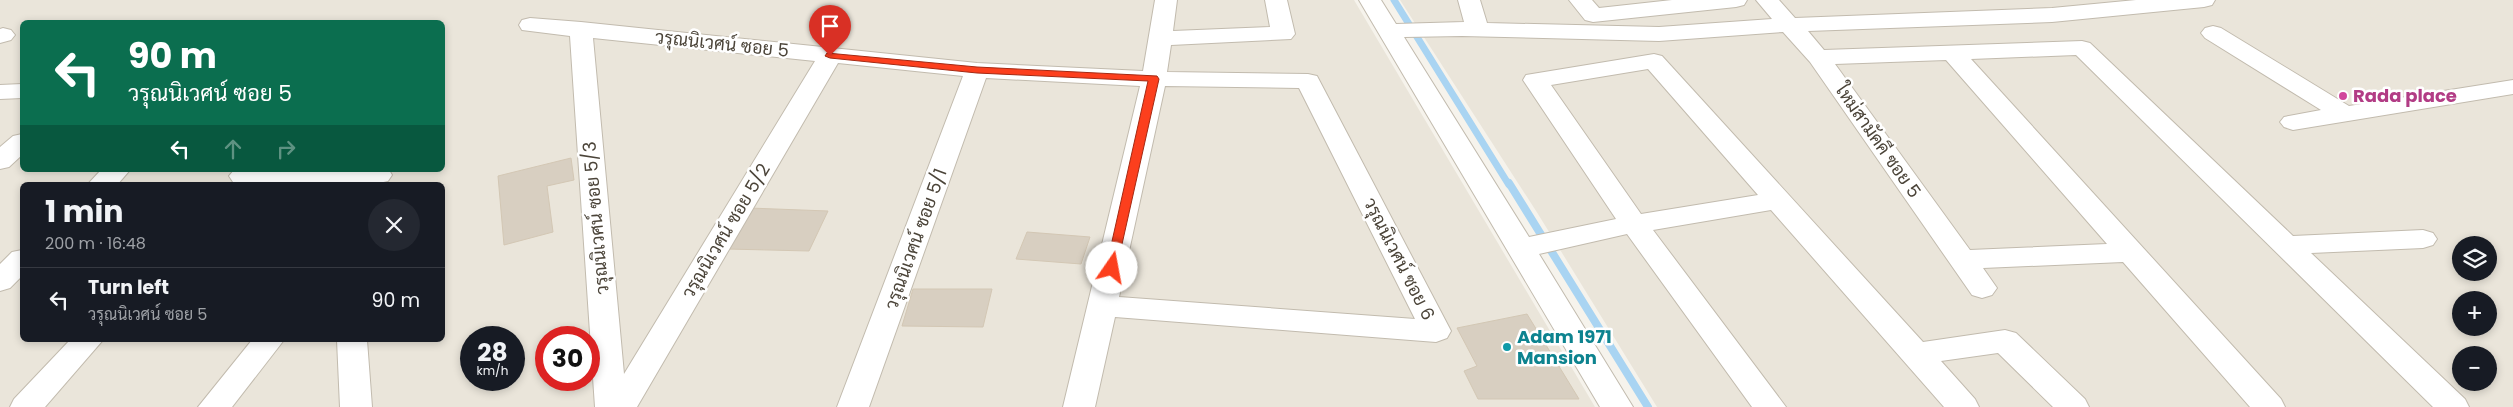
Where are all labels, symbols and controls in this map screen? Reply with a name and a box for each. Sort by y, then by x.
pin [809,5,851,56]
icon: arrive [816,12,844,40]
street label: วรุณนิเวศน์ ซอย 5 [654,24,790,63]
text: 90 m [128,31,217,80]
icon: left [45,40,110,105]
street label: ใหม่สามัคคี ซอย 5 [1829,77,1927,203]
text: วรุณนิเวศน์ ซอย 5 [128,78,292,109]
place label: Rada place [2353,83,2457,108]
marker: Rada place [2337,90,2349,102]
icon: left [166,135,194,163]
icon: ahead [219,135,247,163]
icon: right [272,135,300,163]
street label: วรุณนิเวศน์ ซอย 5/3 [576,140,615,296]
street label: วรุณนิเวศน์ ซอย 5/2 [675,159,776,303]
street label: วรุณนิเวศน์ ซอย 5/1 [878,165,953,313]
text: 1 min [45,190,123,233]
street label: วรุณนิเวศน์ ซอย 6 [1358,193,1441,324]
button: close [368,199,420,251]
text: 200 m · 16:48 [45,232,146,255]
map controls [2452,236,2497,391]
button: layers [2452,236,2497,281]
position arrow [1085,241,1137,293]
text: Turn left [88,274,169,301]
icon: left [45,286,73,314]
text: 90 m [371,287,420,314]
button: + [2452,291,2497,336]
text: วรุณนิเวศน์ ซอย 5 [88,303,207,326]
place label: Adam 1971 Mansion [1517,324,1612,370]
speed limit sign: 30 [535,326,600,391]
text: 28 [477,335,508,370]
marker: Adam 1971 Mansion [1501,341,1513,353]
button: − [2452,346,2497,391]
text: km/h [477,362,508,379]

